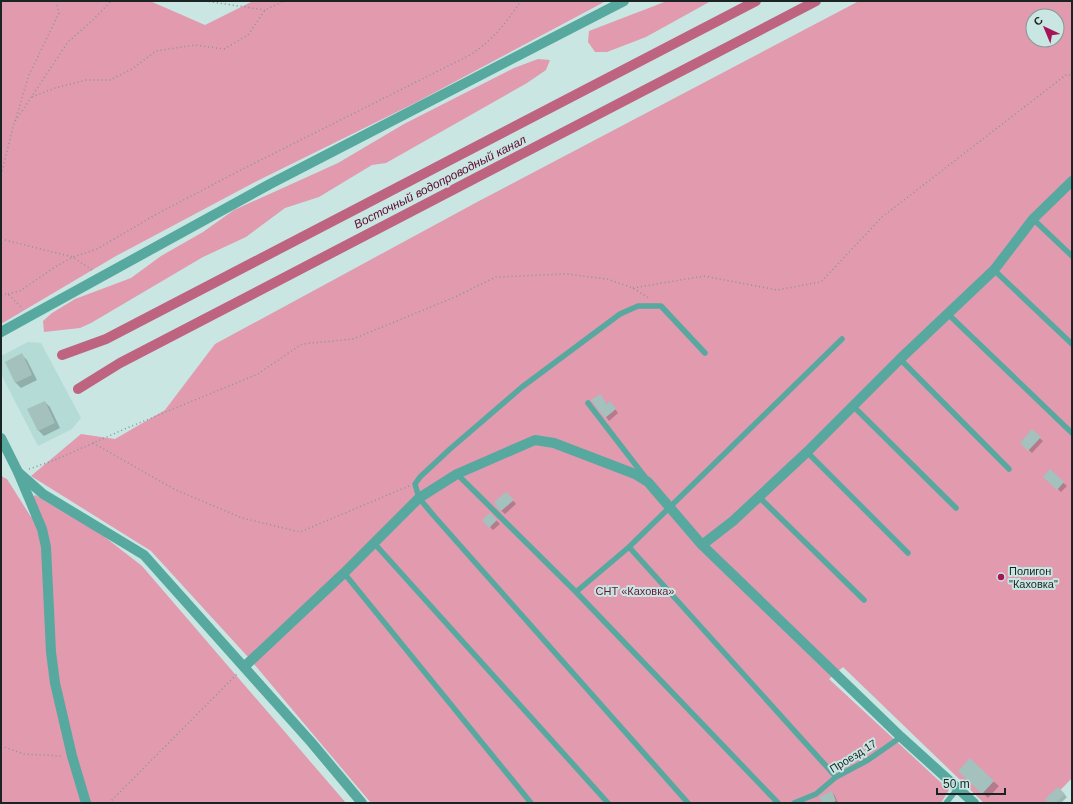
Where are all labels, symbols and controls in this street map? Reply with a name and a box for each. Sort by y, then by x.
north arrow [1025,8,1065,48]
text: С [1031,14,1045,28]
water label: Восточный водопроводный канал [352,132,529,232]
place label: Полигон "Каховка" [1009,565,1058,590]
marker: Полигон "Каховка" [996,572,1006,582]
park label: СНТ «Каховка» [596,585,674,597]
street label: Проезд 17 [828,737,878,775]
scale bar [937,770,1005,796]
text: 50 m [943,777,970,791]

